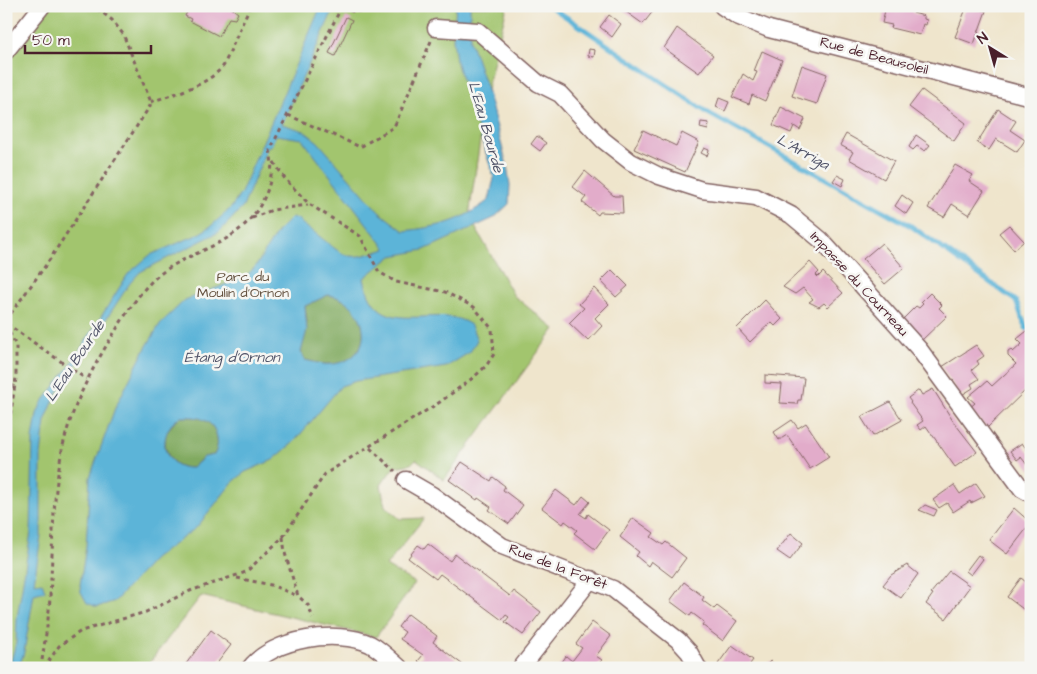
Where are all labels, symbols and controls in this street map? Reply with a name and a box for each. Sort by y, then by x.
scale bar [25,22,151,54]
north arrow [964,22,1014,72]
text: N [973,28,992,49]
text: 50 m [32,30,70,51]
street label: Rue de Beausoleil [818,32,930,80]
water label: L'Eau Bourde [463,79,509,176]
water label: L'Arriga [773,129,834,176]
street label: Impasse du Courneau [805,227,913,341]
park label: Parc du Moulin d'Ornon [197,267,289,303]
water label: L'Eau Bourde [40,316,110,406]
water label: Étang d'Ornon [184,347,281,369]
street label: Rue de la Forêt [506,539,610,595]

